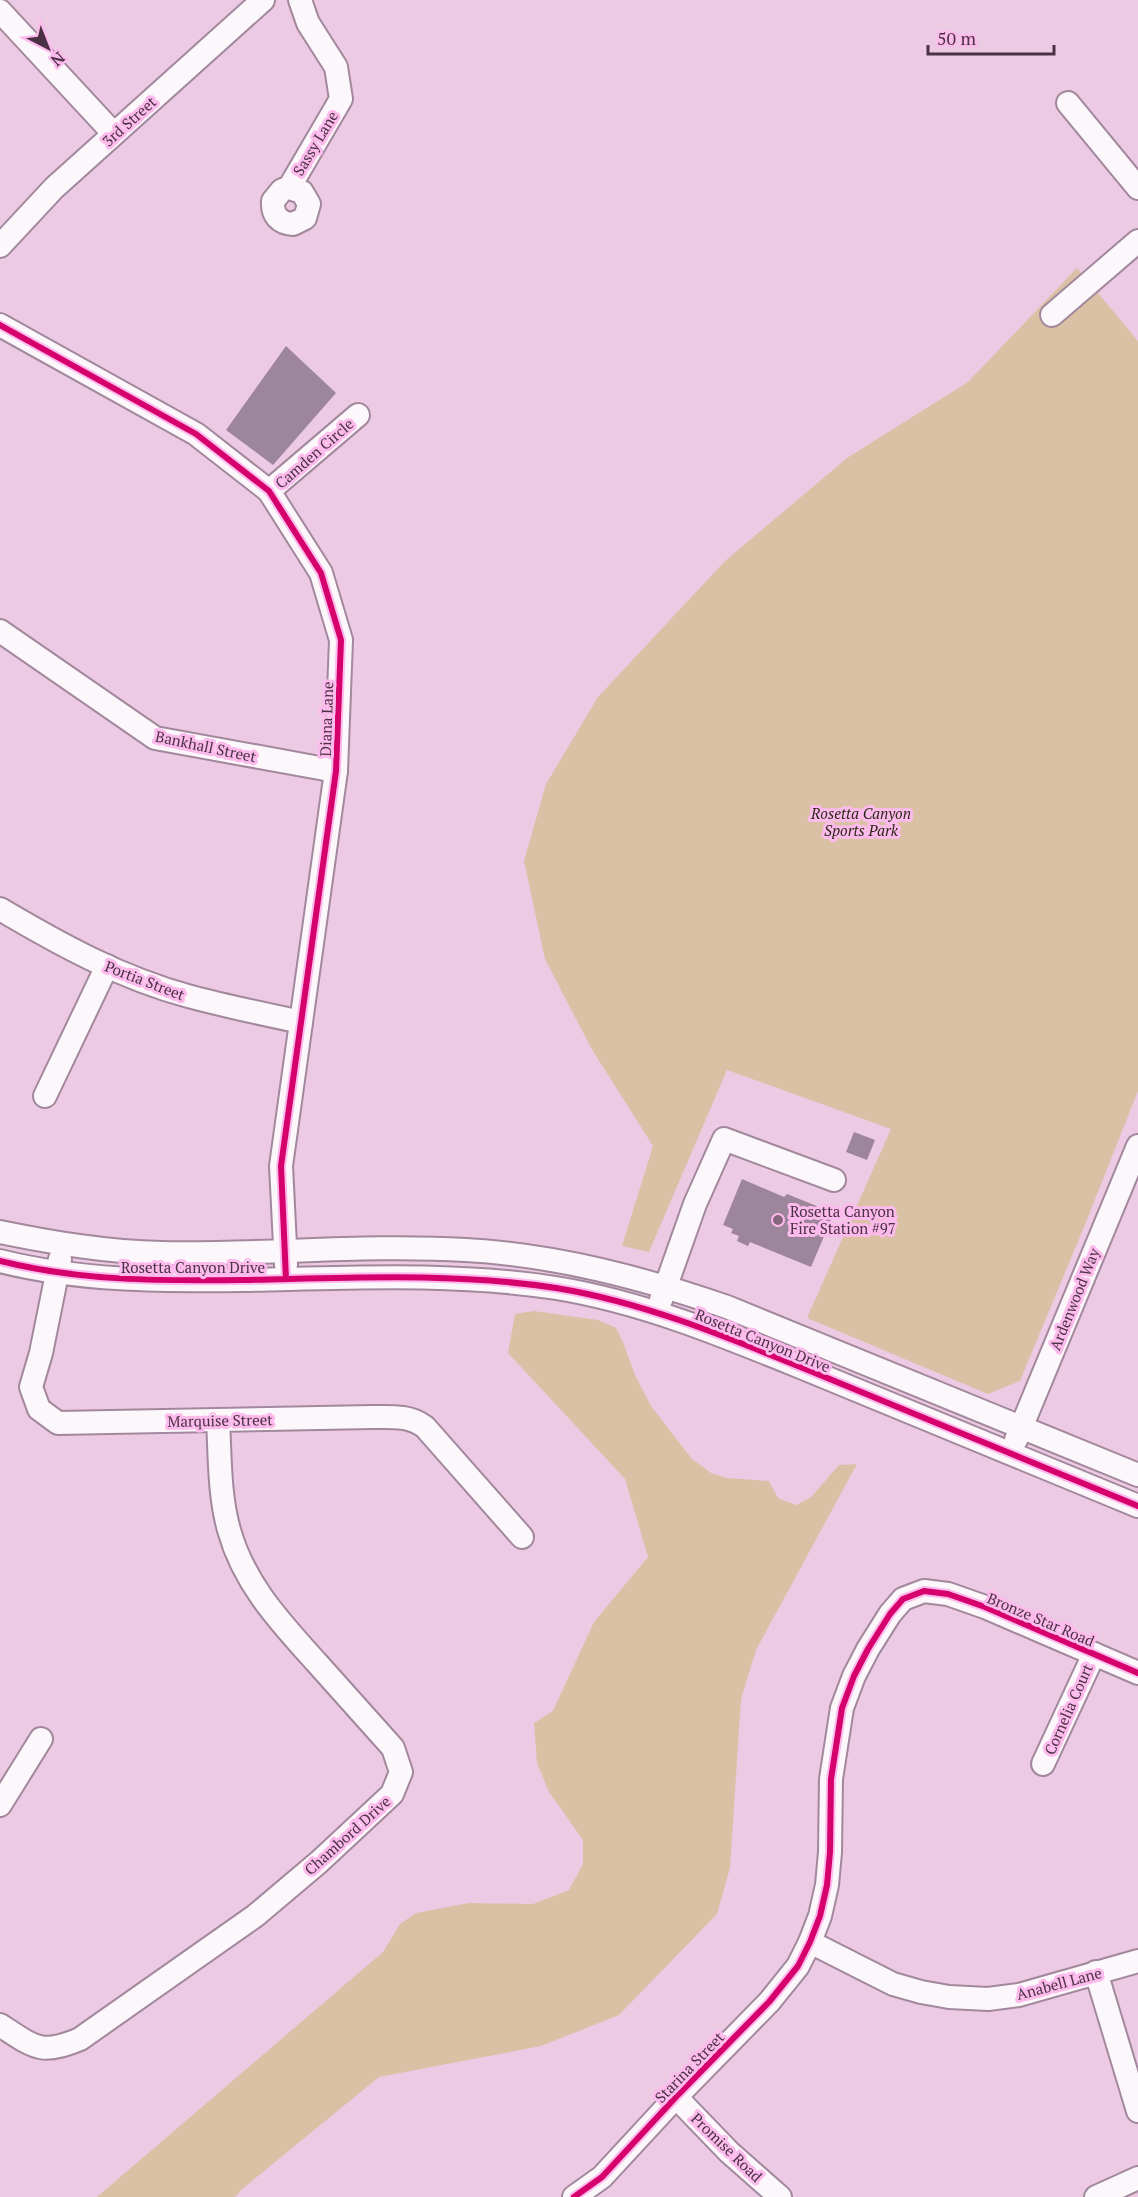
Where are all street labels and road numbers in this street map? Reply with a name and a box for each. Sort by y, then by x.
street label: 3rd Street [98,91,160,150]
street label: Sassy Lane [288,107,342,179]
street label: Camden Circle [271,413,357,493]
street label: Diana Lane [315,681,337,757]
street label: Bankhall Street [154,726,259,767]
street label: Portia Street [102,956,188,1005]
street label: Ardenwood Way [1044,1245,1104,1353]
street label: Rosetta Canyon Drive [121,1257,265,1277]
street label: Rosetta Canyon Drive [692,1304,834,1376]
street label: Marquise Street [167,1409,273,1431]
street label: Bronze Star Road [984,1587,1098,1651]
street label: Cornelia Court [1039,1660,1097,1758]
street label: Chambord Drive [300,1791,394,1879]
street label: Anabell Lane [1014,1962,1104,2004]
street label: Starina Street [650,2027,728,2107]
street label: Promise Road [687,2108,767,2186]

